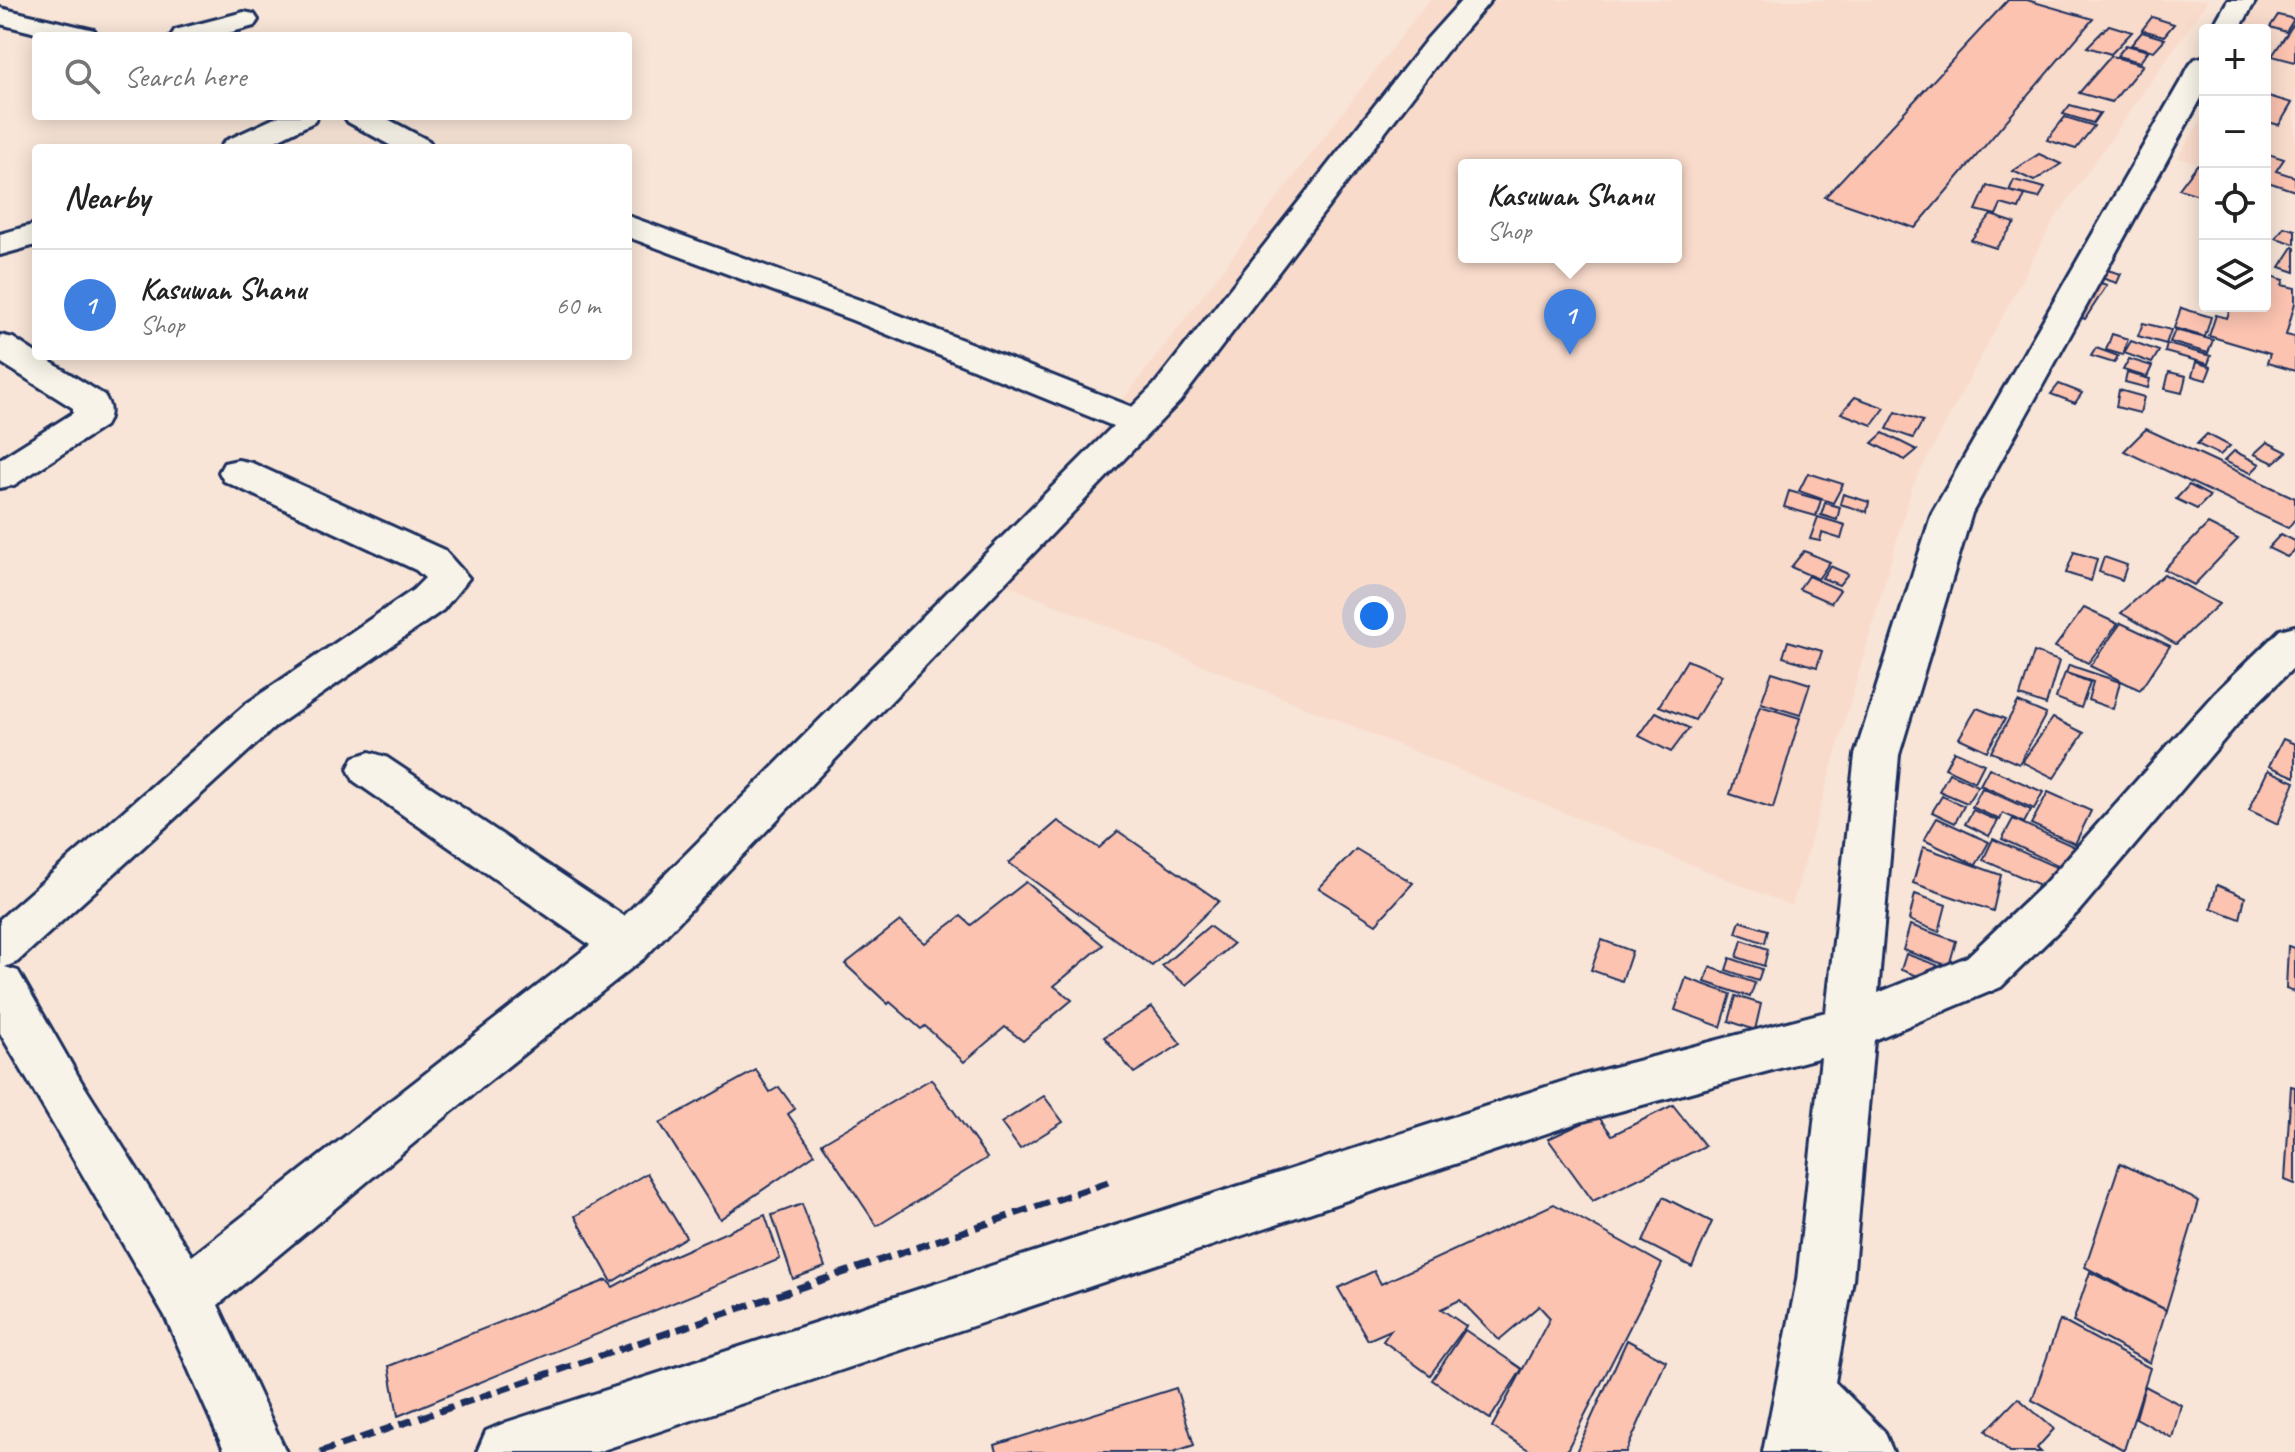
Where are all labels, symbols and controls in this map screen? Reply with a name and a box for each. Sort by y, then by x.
map controls [2199,24,2271,312]
button: + [2199,24,2271,96]
search box [32,32,632,120]
icon: search [60,54,104,98]
text: Search here [124,57,246,95]
button: − [2199,96,2271,168]
popup [1458,159,1682,263]
button: locate [2199,168,2271,240]
text: Nearby [64,175,150,218]
text: Kasuwan Shanu [1487,176,1653,214]
text: Shop [1487,214,1531,247]
button: layers [2199,240,2271,312]
text: Kasuwan Shanu [140,270,306,308]
text: 1 [84,289,96,322]
text: 60 m [556,289,600,322]
pin: 1 [1544,289,1596,355]
text: Shop [140,308,184,341]
your location [1354,596,1394,636]

